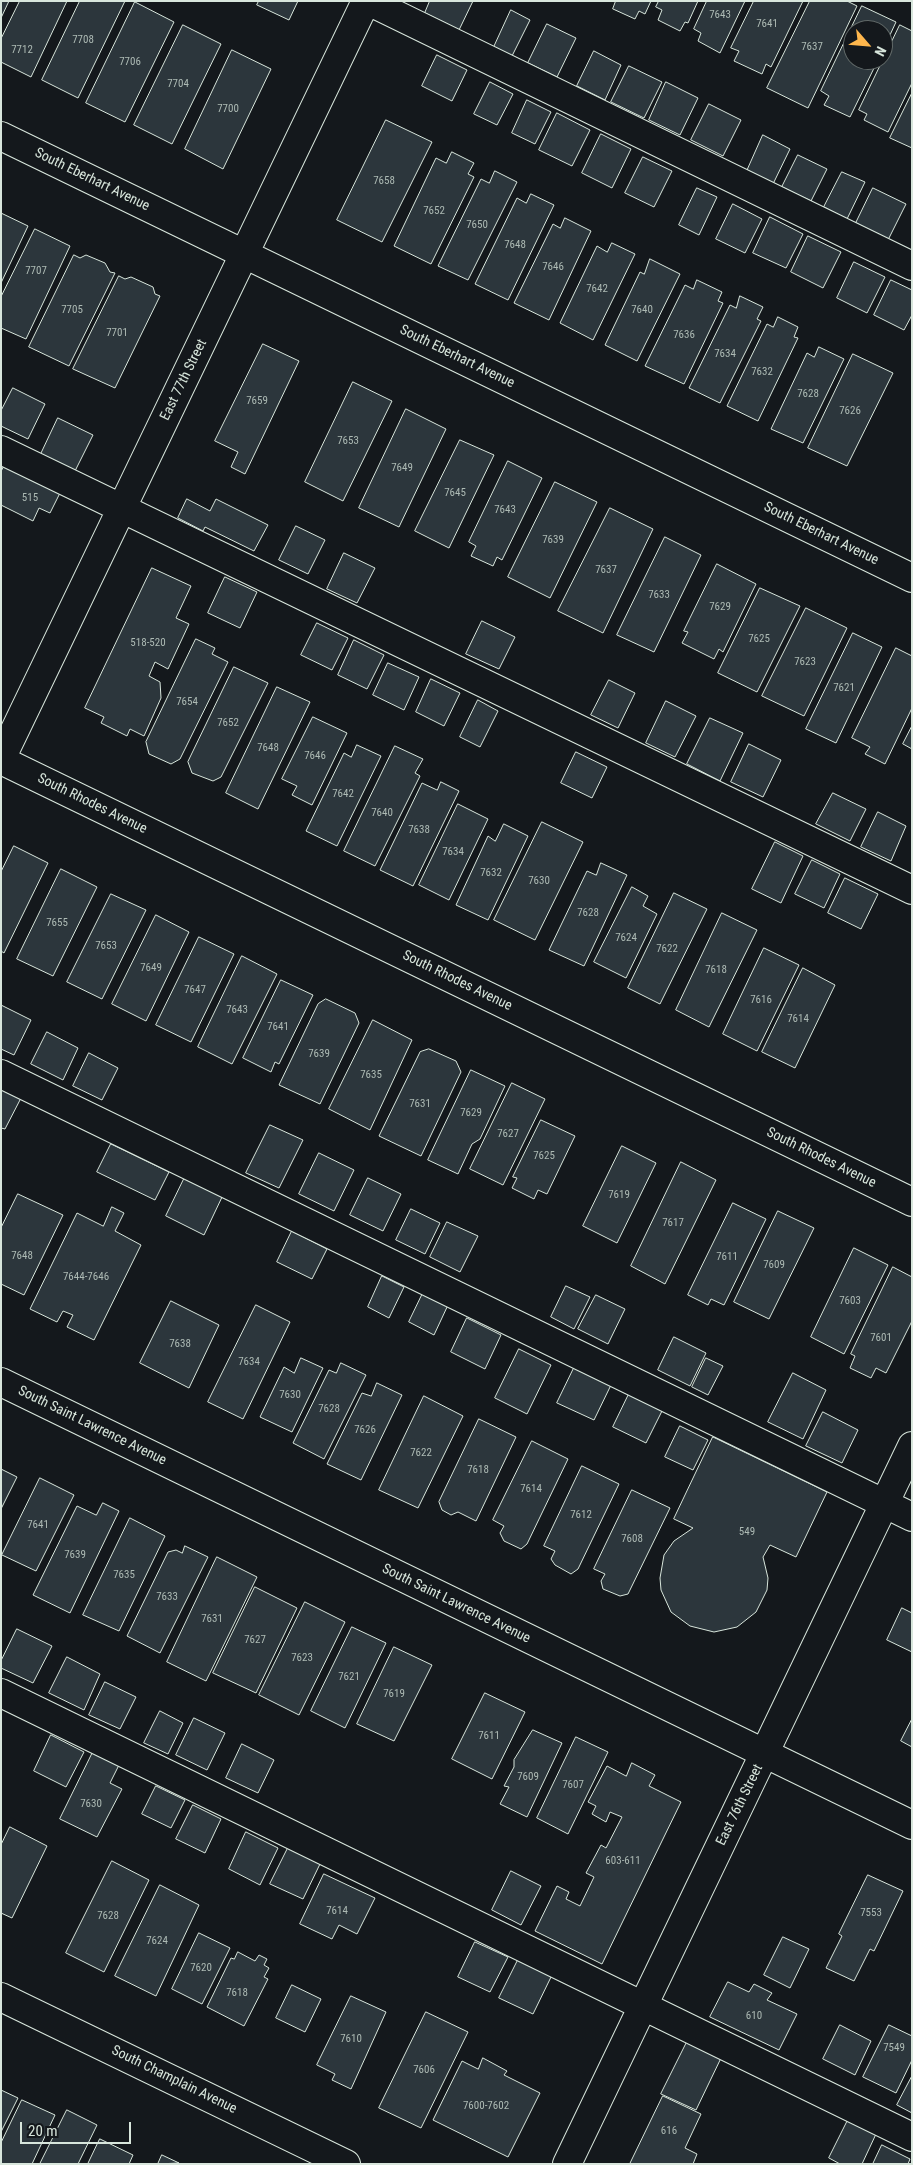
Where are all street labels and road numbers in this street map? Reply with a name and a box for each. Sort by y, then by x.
street label: South Eberhart Avenue [32,145,152,215]
street label: South Eberhart Avenue [397,322,517,392]
street label: East 77th Street [157,337,211,423]
street label: South Eberhart Avenue [761,499,881,569]
street label: South Rhodes Avenue [34,770,150,838]
street label: South Rhodes Avenue [399,947,515,1015]
street label: South Rhodes Avenue [763,1124,879,1192]
street label: South Saint Lawrence Avenue [15,1383,169,1469]
street label: South Saint Lawrence Avenue [379,1561,533,1647]
street label: East 76th Street [713,1762,767,1848]
street label: South Champlain Avenue [109,2042,239,2118]

